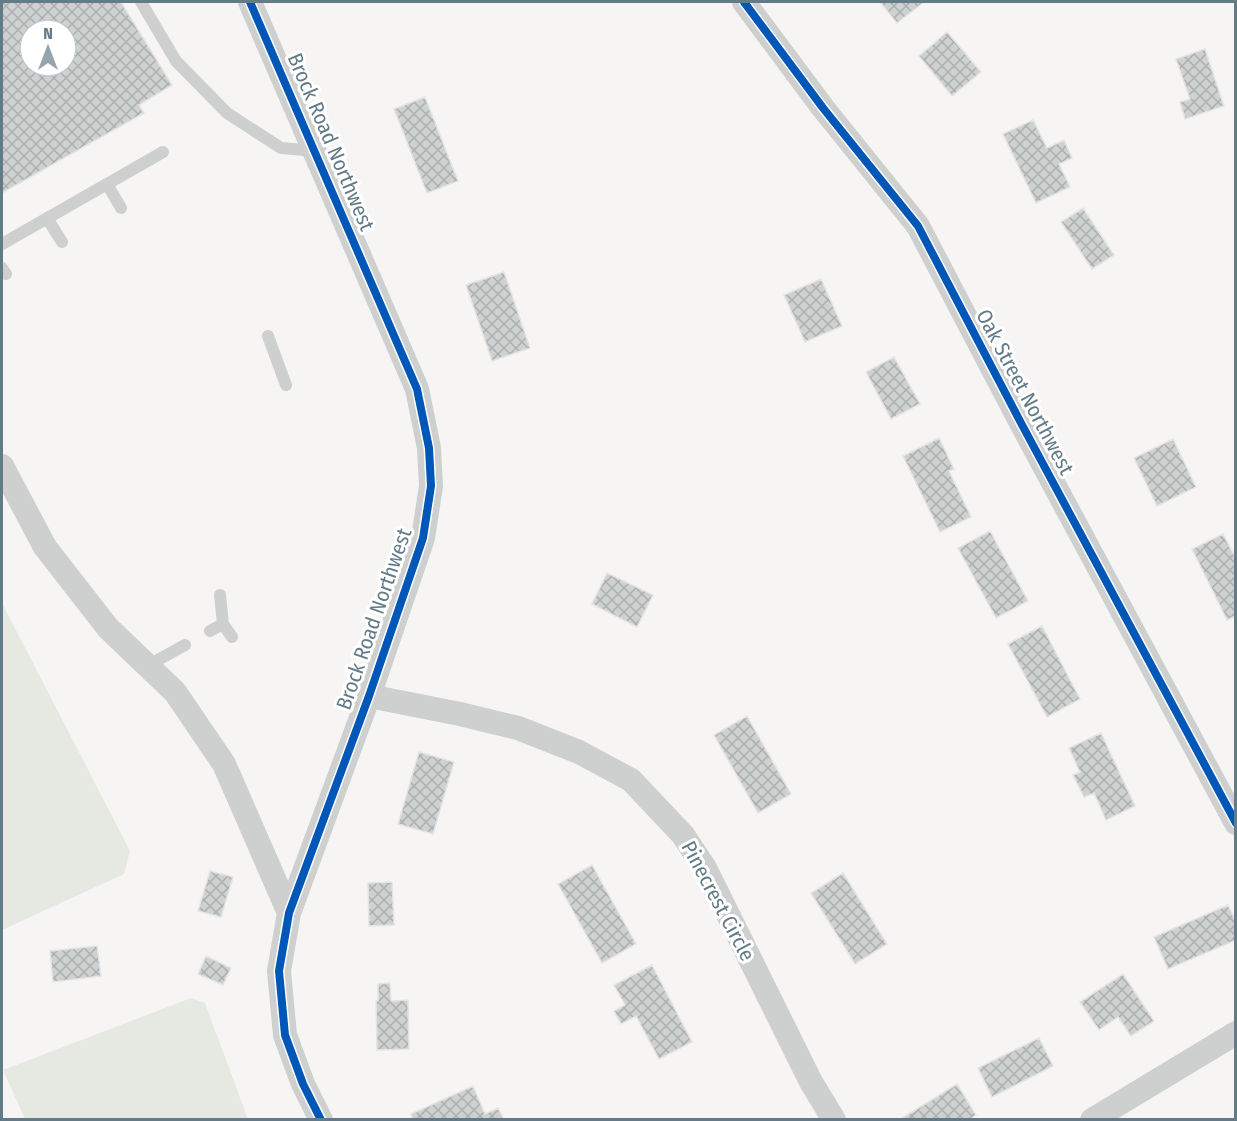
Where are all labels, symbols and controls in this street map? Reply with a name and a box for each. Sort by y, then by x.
north arrow [18,18,78,78]
text: N [43,24,53,43]
street label: Brock Road Northwest [282,49,380,235]
street label: Oak Street Northwest [970,305,1080,479]
street label: Brock Road Northwest [331,525,417,713]
street label: Pinecrest Circle [676,837,760,965]

